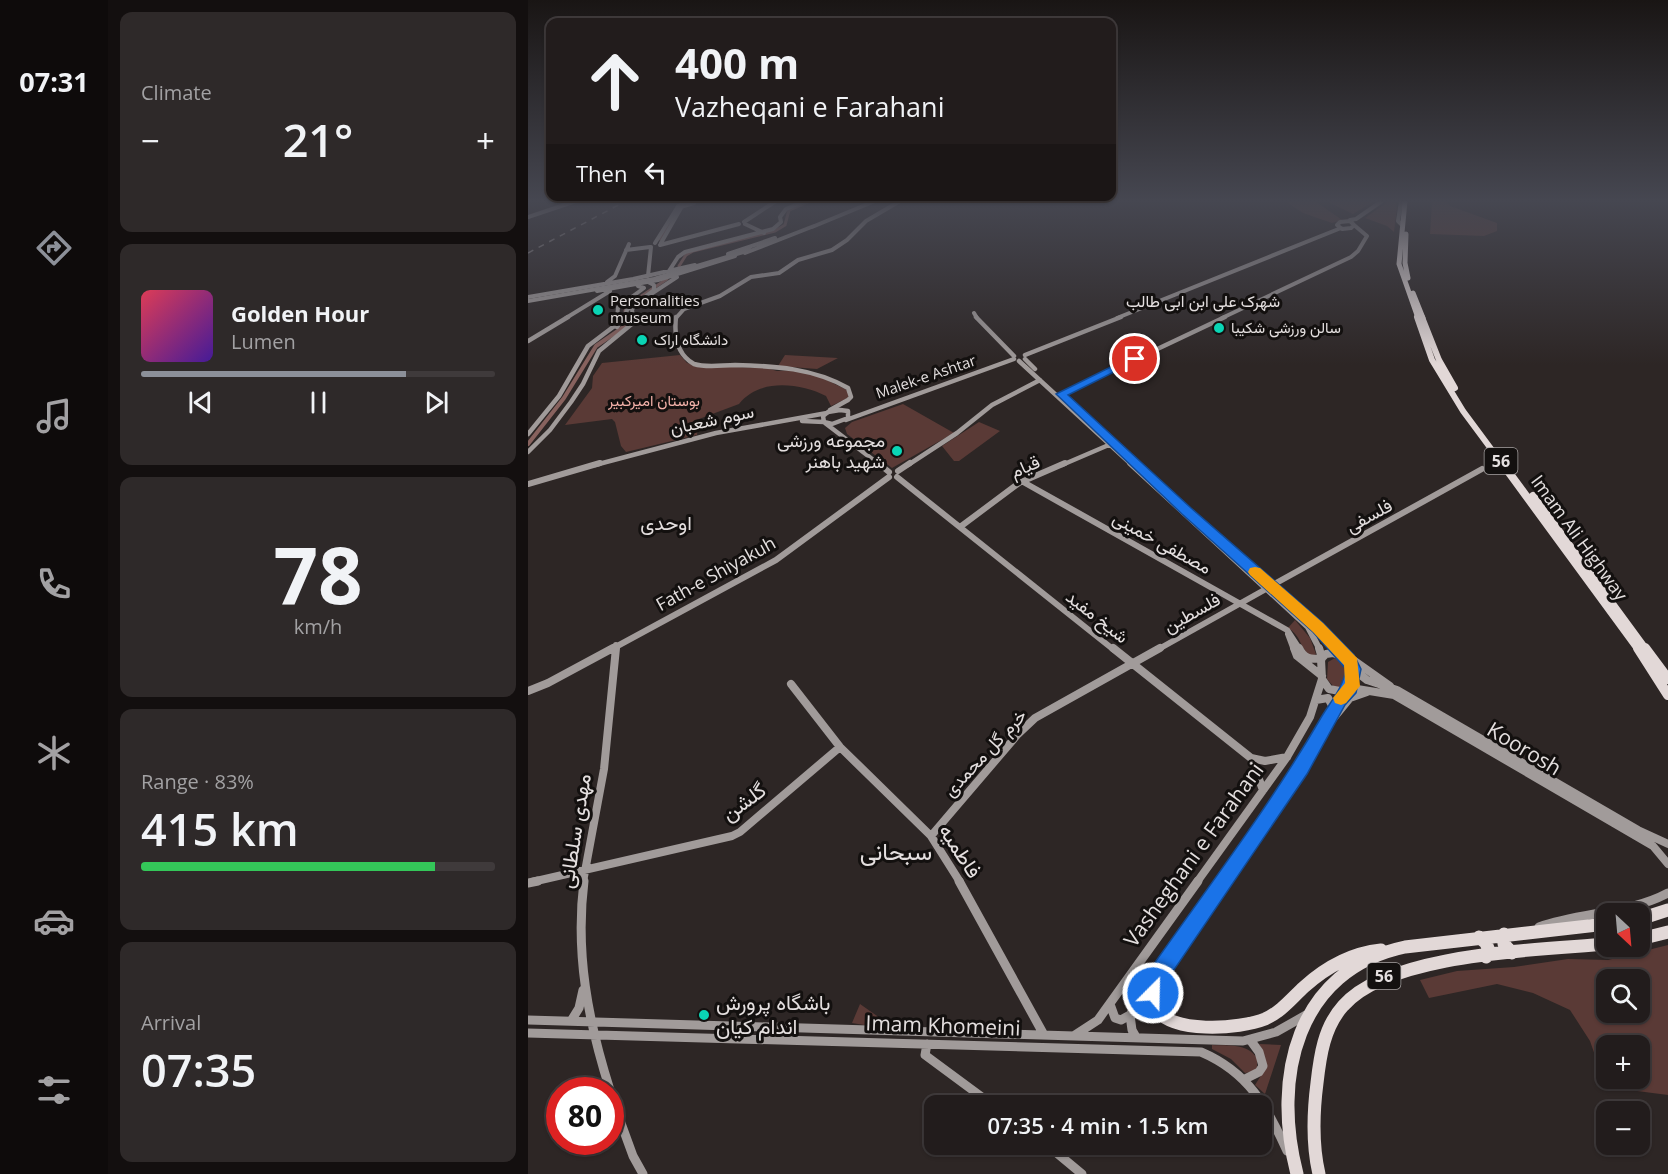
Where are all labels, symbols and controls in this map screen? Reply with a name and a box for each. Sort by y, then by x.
text: 400 m [675,34,799,91]
icon: ahead [576,42,654,120]
text: 07:31 [19,63,89,100]
text: Climate [141,79,212,106]
text: Vazheqani e Farahani [675,88,944,125]
text: 21° [283,109,353,170]
text: − [141,118,160,163]
text: + [476,118,495,163]
icon: left [639,156,672,189]
text: Then [576,158,627,188]
icon: directions [33,227,75,269]
place label: Personalities museum [610,290,700,327]
district label: شهرک علی ابن ابی طالب [1126,290,1280,312]
text: Golden Hour [231,298,369,328]
marker: Personalities museum [591,303,605,317]
place label: سالن ورزشی شکیبا [1231,317,1341,338]
marker: سالن ورزشی شکیبا [1212,321,1226,335]
text: Lumen [231,328,296,355]
place label: دانشگاه اراک [654,329,728,349]
marker: دانشگاه اراک [635,333,649,347]
pin [1109,333,1160,384]
icon: arrive [1118,342,1151,375]
street label: Malek-e Ashtar [873,350,978,403]
icon: previous [184,386,217,419]
icon: pause [302,386,335,419]
icon: next [420,386,453,419]
park label: بوستان امیرکبیر [607,390,700,410]
icon: music [33,395,75,437]
street label: سوم شعبان [668,398,756,441]
place label: مجموعه ورزشی شهید باهنر [777,428,885,473]
marker: مجموعه ورزشی شهید باهنر [890,444,904,458]
road number: 56 [1484,448,1518,474]
street label: قیام [1006,449,1044,484]
street label: Imam Ali Highway [1526,470,1634,606]
street label: فلسفی [1341,493,1396,538]
street label: مصطفی خمینی [1109,505,1216,579]
district label: اوحدی [640,509,692,536]
text: 78 [273,521,363,627]
street label: Fath-e Shiyakuh [651,530,780,616]
icon: phone [33,563,75,605]
street label: شیخ مفید [1061,584,1134,649]
street label: فلسطین [1159,587,1224,638]
text: km/h [294,613,342,640]
street label: خرم گل محمدی [937,703,1032,802]
street label: Koorosh [1482,715,1567,781]
icon: climate [33,732,75,774]
street label: Vasheghani e Farahani [1117,757,1270,952]
text: Range · 83% [141,768,254,795]
street label: مهدی سلطانی [551,772,597,890]
street label: گلشن [715,776,771,827]
text: 415 km [141,798,299,859]
street label: فاطمیه [933,818,989,883]
district label: سبحانی [860,834,932,867]
icon: car [33,900,75,942]
north arrow [1596,903,1650,957]
map controls [1596,903,1650,1155]
position arrow [1121,961,1185,1025]
road number: 56 [1368,963,1400,989]
button: search [1596,969,1650,1023]
place label: باشگاه پرورش اندام کیان [716,988,830,1041]
marker: باشگاه پرورش اندام کیان [697,1008,711,1022]
street label: Imam Khomeini [865,1008,1021,1042]
text: Arrival [141,1009,201,1036]
button: + [1596,1035,1650,1089]
text: 07:35 [141,1039,256,1100]
icon: filters [33,1069,75,1111]
speed limit sign: 80 [546,1077,624,1155]
button: − [1596,1101,1650,1155]
text: 07:35 · 4 min · 1.5 km [987,1110,1209,1140]

